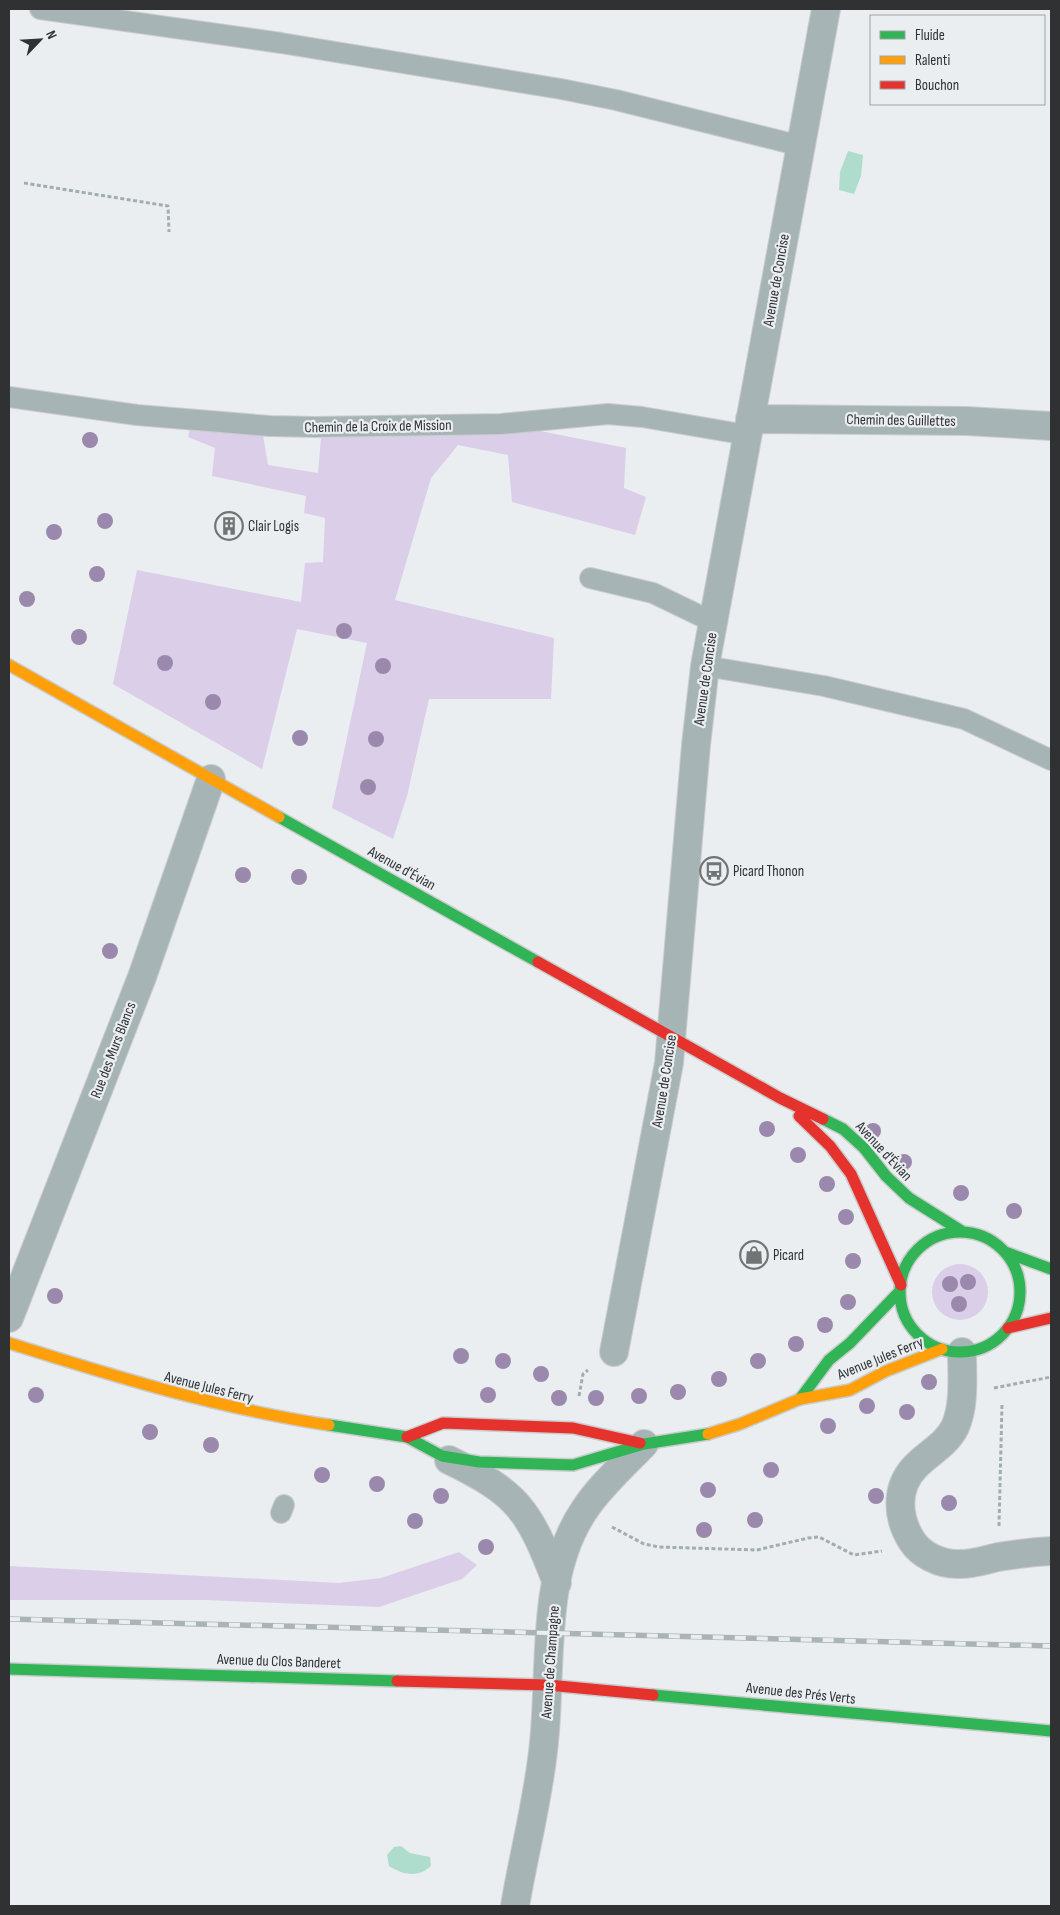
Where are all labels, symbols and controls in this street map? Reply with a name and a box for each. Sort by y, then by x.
north arrow [15,15,65,65]
legend [870,15,1045,105]
text: Fluide [915,26,945,45]
text: N [42,28,61,42]
text: Ralenti [915,51,950,70]
text: Bouchon [915,76,959,95]
street label: Avenue de Concise [759,232,794,329]
street label: Chemin des Guillettes [846,410,956,431]
street label: Chemin de la Croix de Mission [304,416,452,437]
building icon: Clair Logis [214,511,244,541]
place label: Clair Logis [248,517,299,536]
street label: Avenue de Concise [689,631,721,728]
street label: Avenue d'Évian [364,842,439,895]
bus stop icon: Picard Thonon [699,856,729,886]
place label: Picard Thonon [733,862,804,881]
street label: Rue des Murs Blancs [86,999,141,1101]
street label: Avenue de Concise [648,1033,681,1130]
street label: Avenue d'Évian [851,1117,916,1185]
shop icon: Picard [739,1240,769,1270]
place label: Picard [773,1246,804,1265]
street label: Avenue Jules Ferry [834,1333,926,1385]
street label: Avenue Jules Ferry [161,1367,256,1408]
street label: Avenue de Champagne [537,1605,564,1720]
street label: Avenue du Clos Banderet [216,1650,342,1673]
street label: Avenue des Prés Verts [744,1678,857,1709]

